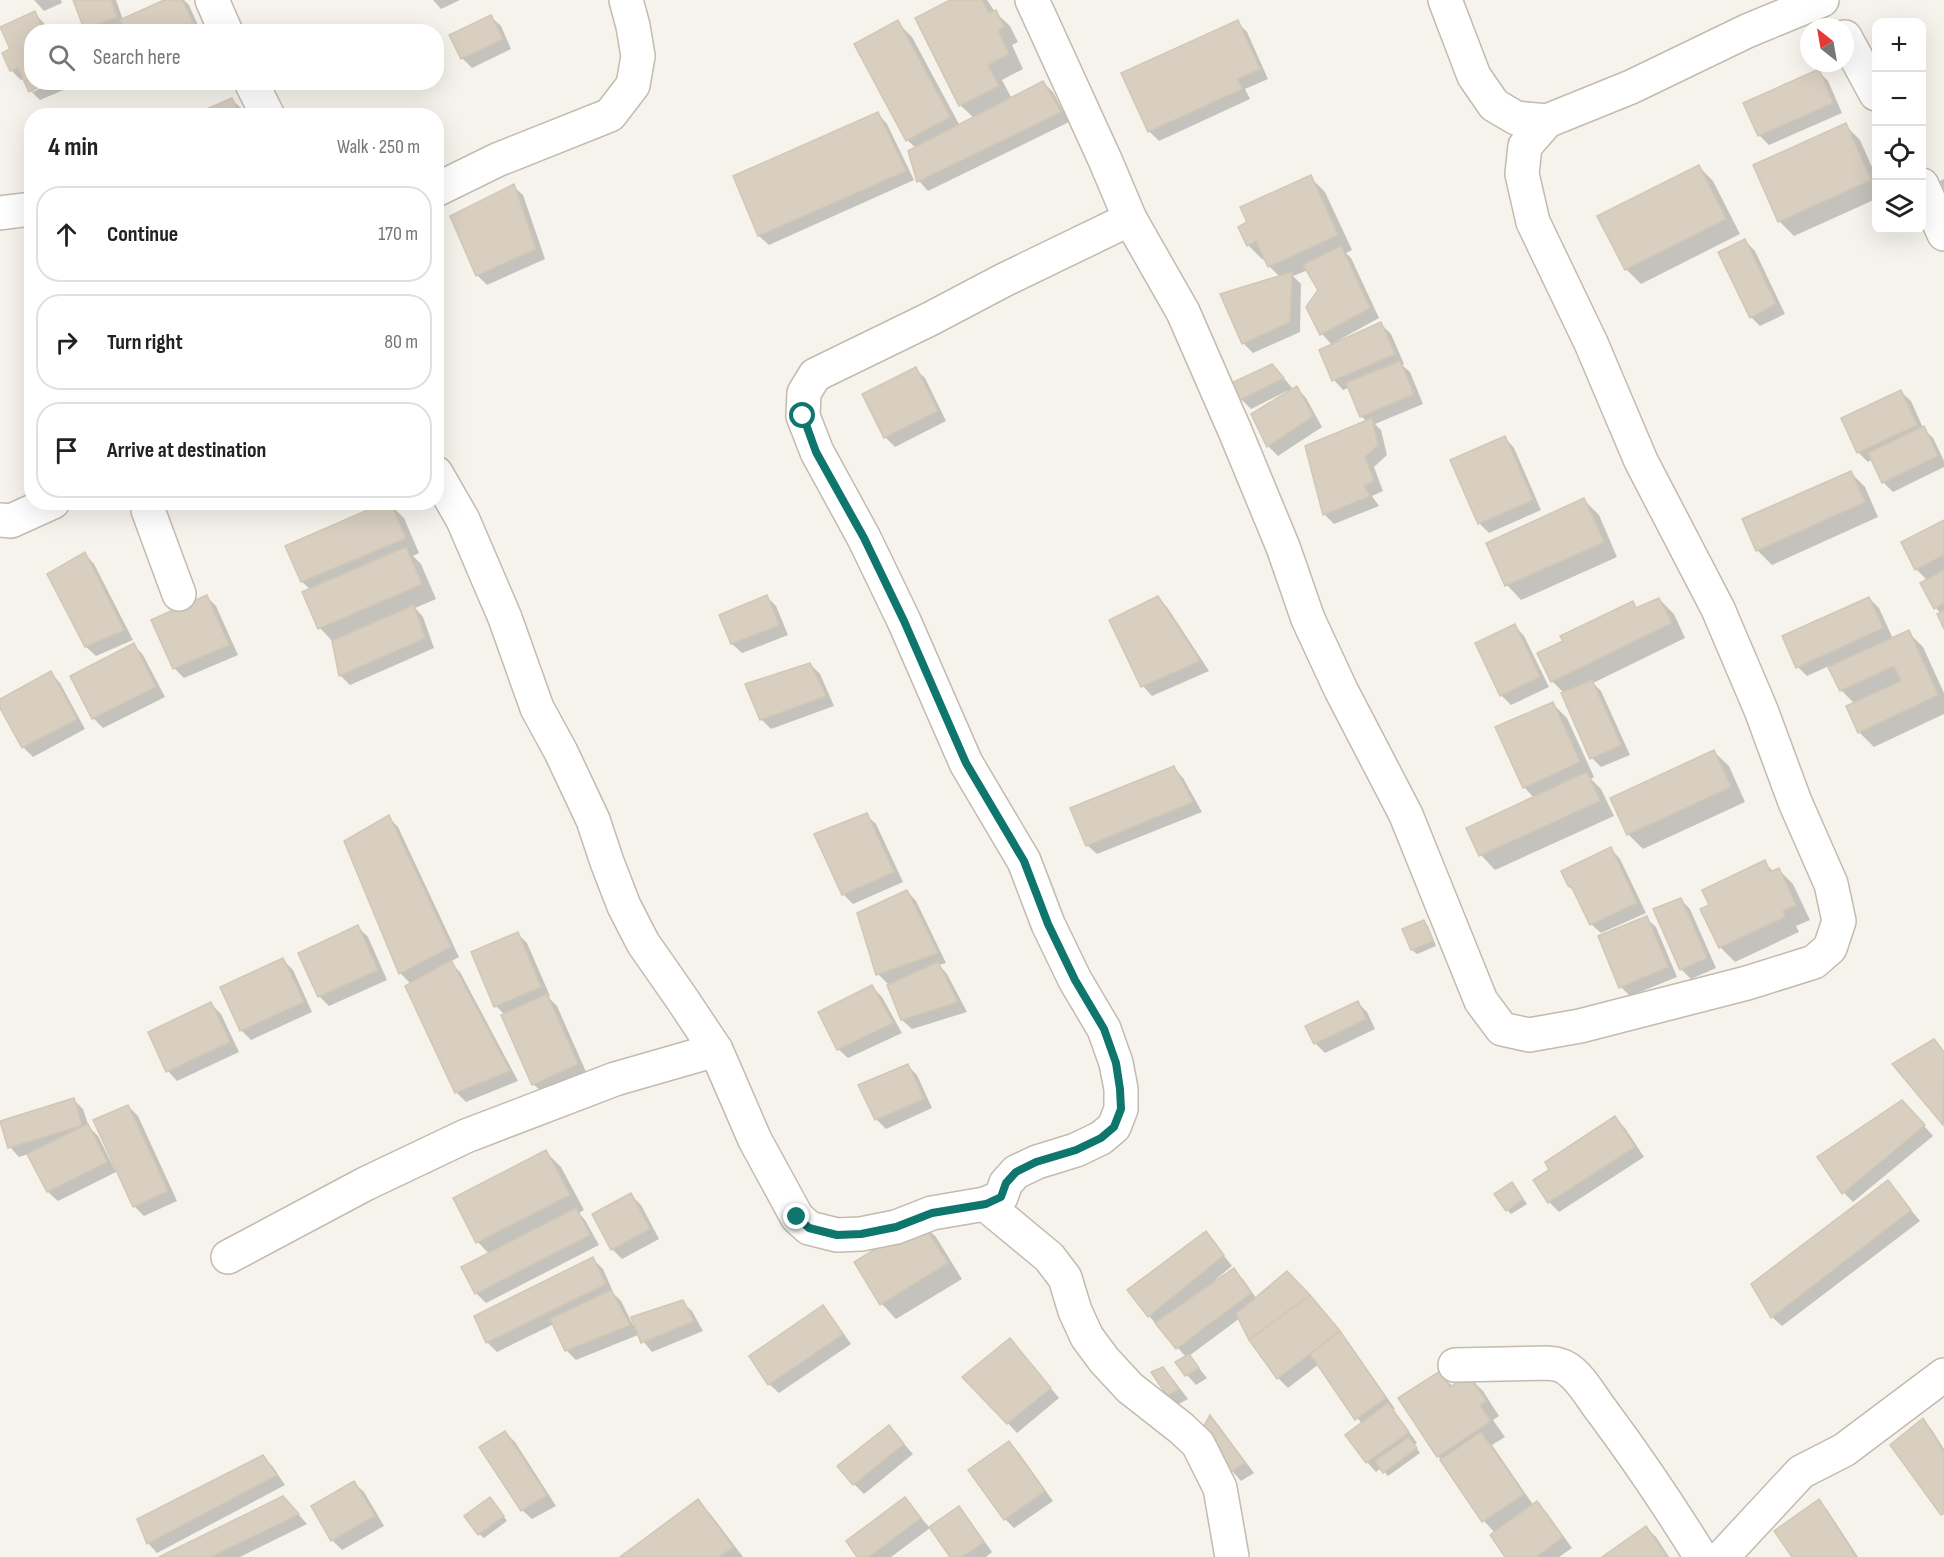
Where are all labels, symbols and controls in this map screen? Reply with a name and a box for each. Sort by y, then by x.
north arrow [1800,18,1854,72]
map controls [1872,18,1926,234]
button: + [1872,18,1926,72]
search box [24,24,444,90]
icon: search [45,41,78,74]
text: Search here [93,44,180,71]
button: − [1872,72,1926,126]
button: locate [1872,126,1926,180]
text: 4 min [48,132,98,163]
text: Walk · 250 m [337,135,420,159]
button: layers [1872,180,1926,234]
icon: ahead [50,218,83,251]
text: Continue [107,221,178,248]
text: 170 m [378,222,418,246]
icon: right [50,326,83,359]
text: Turn right [107,329,183,356]
text: 80 m [384,330,418,354]
route start [789,402,815,428]
icon: arrive [50,434,83,467]
text: Arrive at destination [107,437,266,464]
route end [783,1203,809,1229]

